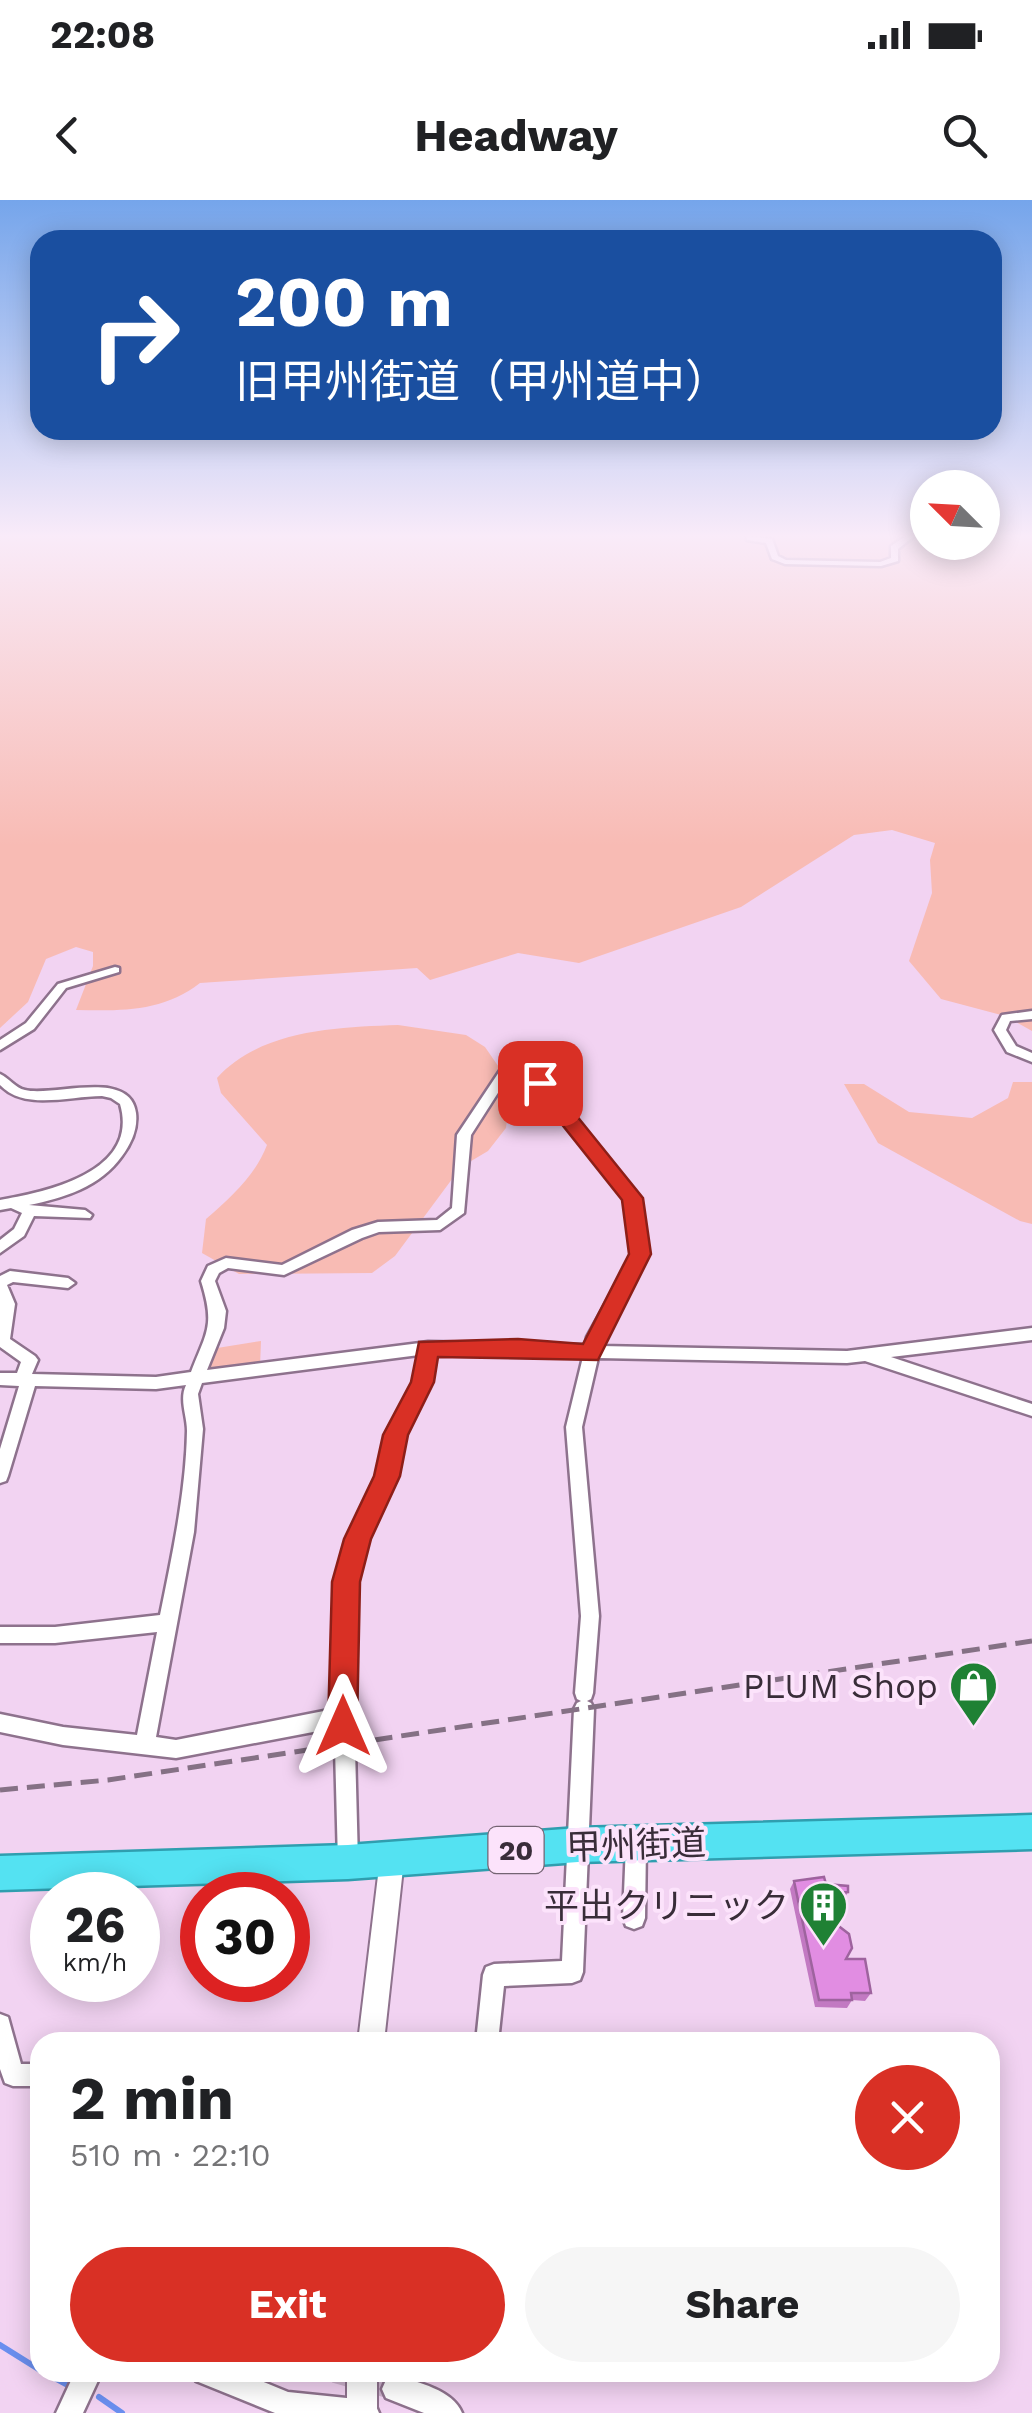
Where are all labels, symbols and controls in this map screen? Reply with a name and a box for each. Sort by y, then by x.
text: 22:08 [50,13,155,57]
icon: back [40,108,95,163]
icon: search [937,108,992,163]
text: Headway [414,109,618,162]
text: 200 m [235,261,453,343]
icon: right [70,270,200,400]
text: 旧甲州街道（甲州道中） [235,355,730,408]
north arrow [910,470,1000,560]
map controls [910,470,1000,560]
pin [498,1041,583,1126]
icon: arrive [513,1056,568,1111]
shop icon: PLUM Shop [947,1660,999,1728]
place label: PLUM Shop [743,1665,938,1707]
position arrow [291,1674,395,1778]
street label: 甲州街道 [565,1822,707,1868]
road number: 20 [488,1827,544,1873]
speed limit sign: 30 [180,1872,310,2002]
building icon: 平出クリニック [798,1880,850,1948]
place label: 平出クリニック [544,1885,789,1927]
text: 26 [65,1895,125,1954]
text: km/h [63,1948,127,1977]
text: 2 min [70,2063,234,2134]
button: close [855,2065,960,2170]
text: 510 m · 22:10 [70,2136,271,2174]
button: Exit [70,2247,505,2362]
button: Share [525,2247,960,2362]

